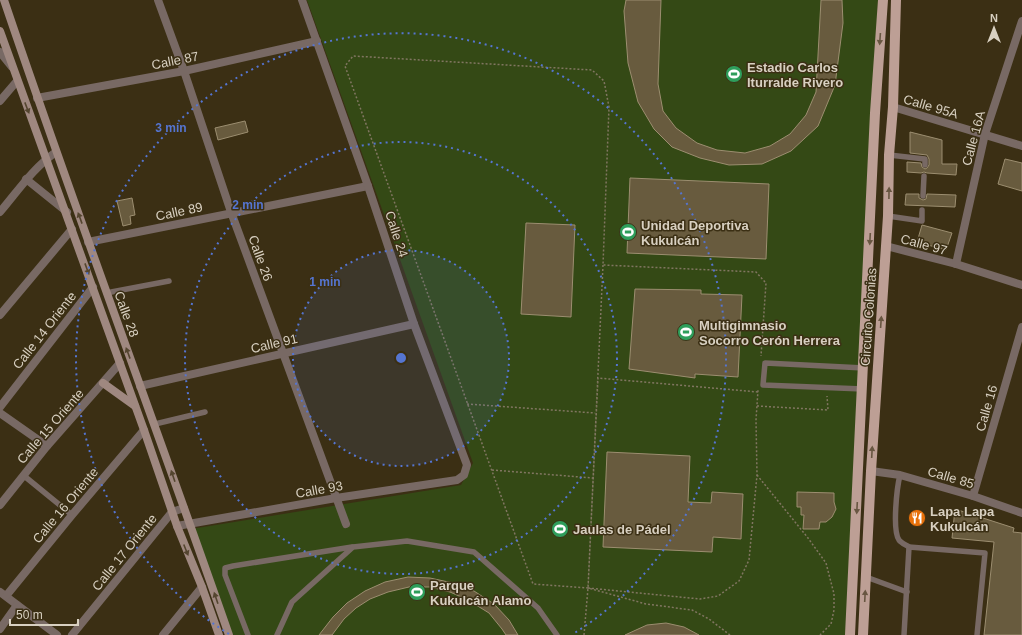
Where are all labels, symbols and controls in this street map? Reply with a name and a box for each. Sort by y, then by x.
north arrow [974,8,1014,48]
text: N [990,12,998,24]
one-way arrow [877,33,884,45]
street label: Calle 87 [150,49,200,72]
place label: Estadio Carlos Iturralde Rivero [747,60,843,90]
sports icon: Estadio Carlos Iturralde Rivero [724,64,744,84]
street label: Calle 95A [902,92,960,122]
one-way arrow [25,102,31,114]
street label: Calle 16A [959,109,988,167]
text: 3 min [155,121,187,135]
one-way arrow [885,187,892,199]
text: 2 min [232,198,264,212]
street label: Calle 89 [154,199,204,224]
street label: Calle 24 [382,209,411,259]
one-way arrow [76,211,82,223]
place label: Unidad Deportiva Kukulcán [641,218,749,248]
sports icon: Unidad Deportiva Kukulcán [618,222,638,242]
street label: Calle 97 [899,231,949,258]
street label: Calle 26 [245,233,276,283]
one-way arrow [866,233,873,245]
one-way arrow [84,263,90,275]
street label: Circuito Colonias [858,267,879,367]
text: 1 min [309,275,341,289]
street label: Calle 14 Oriente [10,289,79,372]
street label: Calle 28 [111,289,142,339]
one-way arrow [877,316,884,329]
place label: Multigimnasio Socorro Cerón Herrera [699,318,841,348]
sports icon: Multigimnasio Socorro Cerón Herrera [676,322,696,342]
street label: Calle 91 [249,331,299,356]
one-way arrow [125,347,131,359]
centre of rings [394,351,408,365]
street label: Calle 16 [973,383,1000,433]
street label: Calle 15 Oriente [14,386,87,467]
one-way arrow [869,445,875,458]
street label: Calle 85 [926,464,976,491]
street label: Calle 16 Oriente [29,465,101,546]
one-way arrow [170,469,176,481]
street label: Calle 93 [294,478,344,501]
one-way arrow [853,502,860,514]
place label: Lapa Lapa Kukulcán [930,504,995,534]
restaurant icon: Lapa Lapa Kukulcán [907,508,927,528]
street label: Calle 17 Oriente [89,511,160,594]
sports icon: Jaulas de Pádel [550,519,570,539]
place label: Jaulas de Pádel [573,522,671,537]
one-way arrow [184,544,190,556]
place label: Parque Kukulcán Alamo [430,578,531,608]
sports icon: Parque Kukulcán Alamo [407,582,427,602]
one-way arrow [862,590,869,602]
one-way arrow [213,592,219,604]
scale bar [10,601,78,627]
text: 50 m [16,608,43,622]

